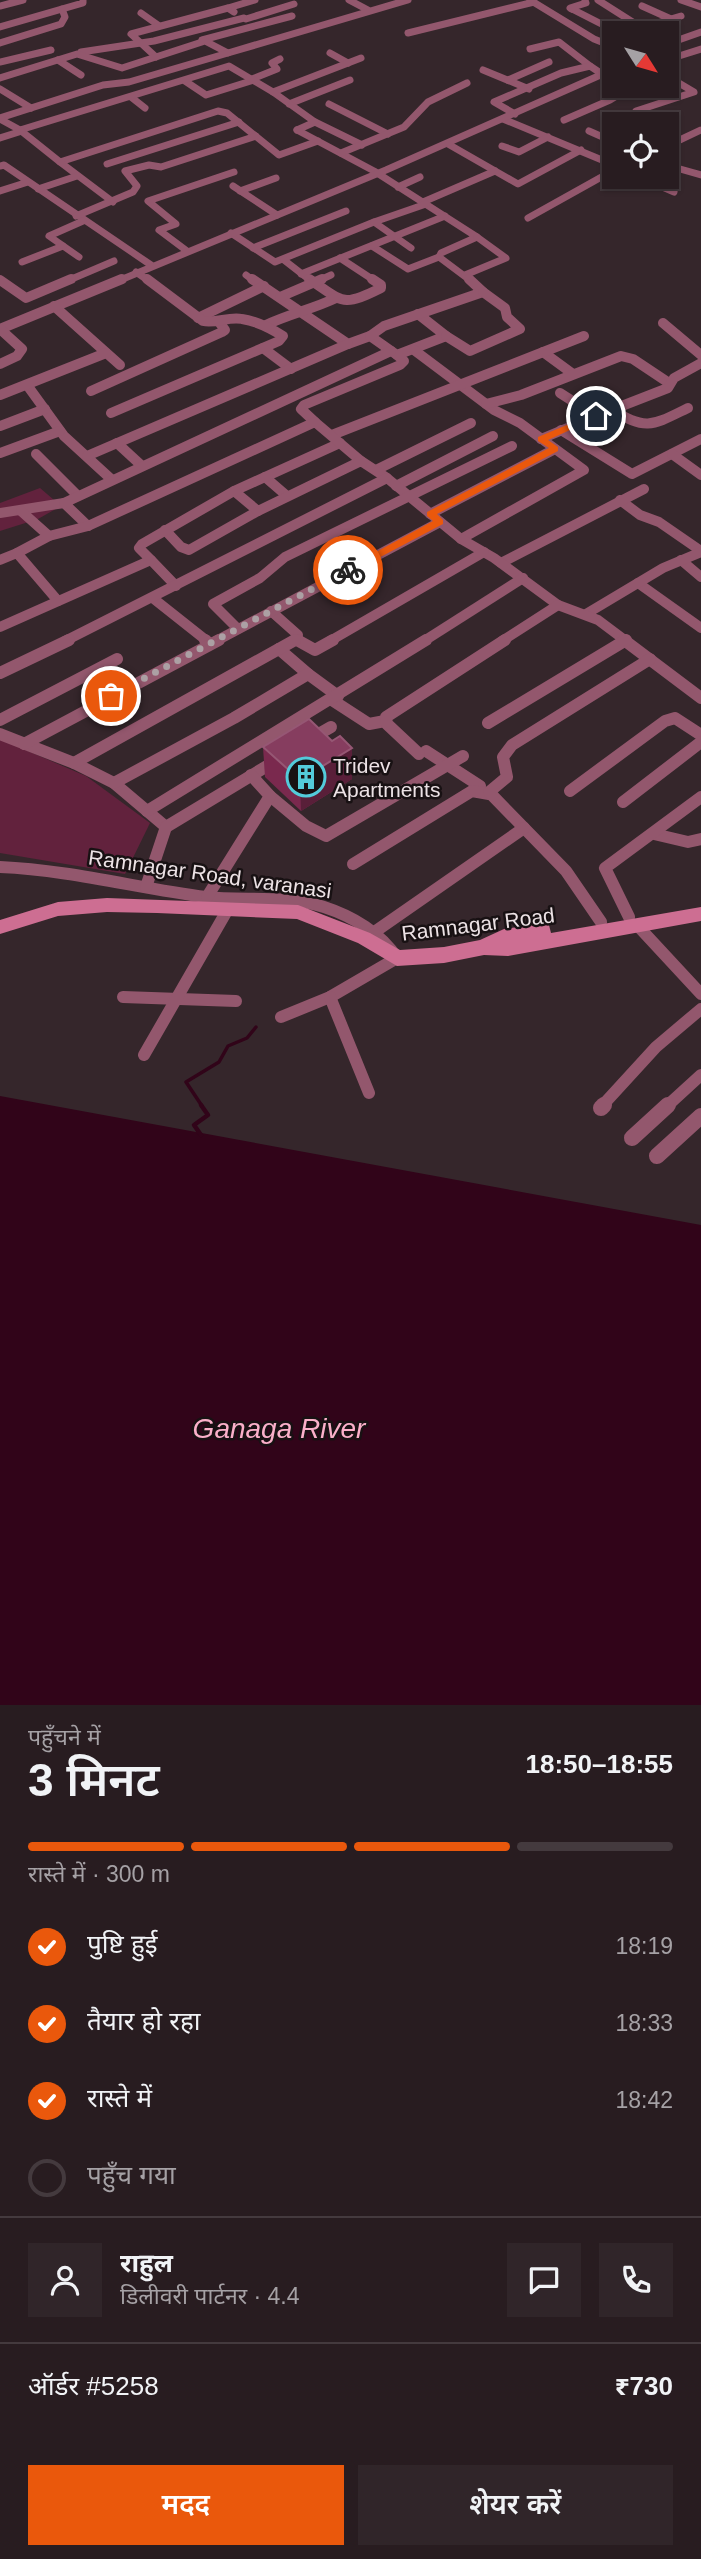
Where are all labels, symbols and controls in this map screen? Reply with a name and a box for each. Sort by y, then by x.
north arrow [602,21,679,98]
map controls [602,21,679,189]
button: locate [602,112,679,189]
pin [566,386,626,446]
icon: home [577,397,615,435]
courier [313,535,383,605]
icon: bike [329,551,367,589]
pin [81,666,141,726]
icon: bag [92,677,130,715]
place label: Tridev Apartments [333,754,440,801]
building icon: Tridev Apartments [285,756,327,798]
street label: Ramnagar Road, varanasi [87,846,333,902]
street label: Ramnagar Road [400,903,556,945]
water label: Ganaga River [193,1413,367,1444]
text: पहुँचने में [28,1724,101,1750]
text: 18:50–18:55 [526,1749,673,1779]
text: 3 मिनट [28,1754,160,1806]
text: रास्ते में · 300 m [28,1861,170,1887]
icon: check [28,1928,66,1966]
text: पुष्टि हुई [87,1929,157,1959]
text: 18:19 [615,1933,673,1959]
icon: check [28,2005,66,2043]
text: तैयार हो रहा [87,2006,200,2036]
text: 18:33 [615,2010,673,2036]
icon: check [28,2082,66,2120]
text: रास्ते में [87,2083,152,2113]
text: 18:42 [615,2087,673,2113]
text: पहुँच गया [87,2160,176,2190]
button: person [28,2243,102,2317]
button: chat [507,2243,581,2317]
button: phone [599,2243,673,2317]
text: राहुल [120,2248,173,2278]
text: डिलीवरी पार्टनर · 4.4 [120,2283,300,2309]
text: ऑर्डर #5258 [28,2371,159,2401]
text: ₹730 [615,2371,673,2401]
button: मदद [28,2465,344,2545]
button: शेयर करें [358,2465,673,2545]

